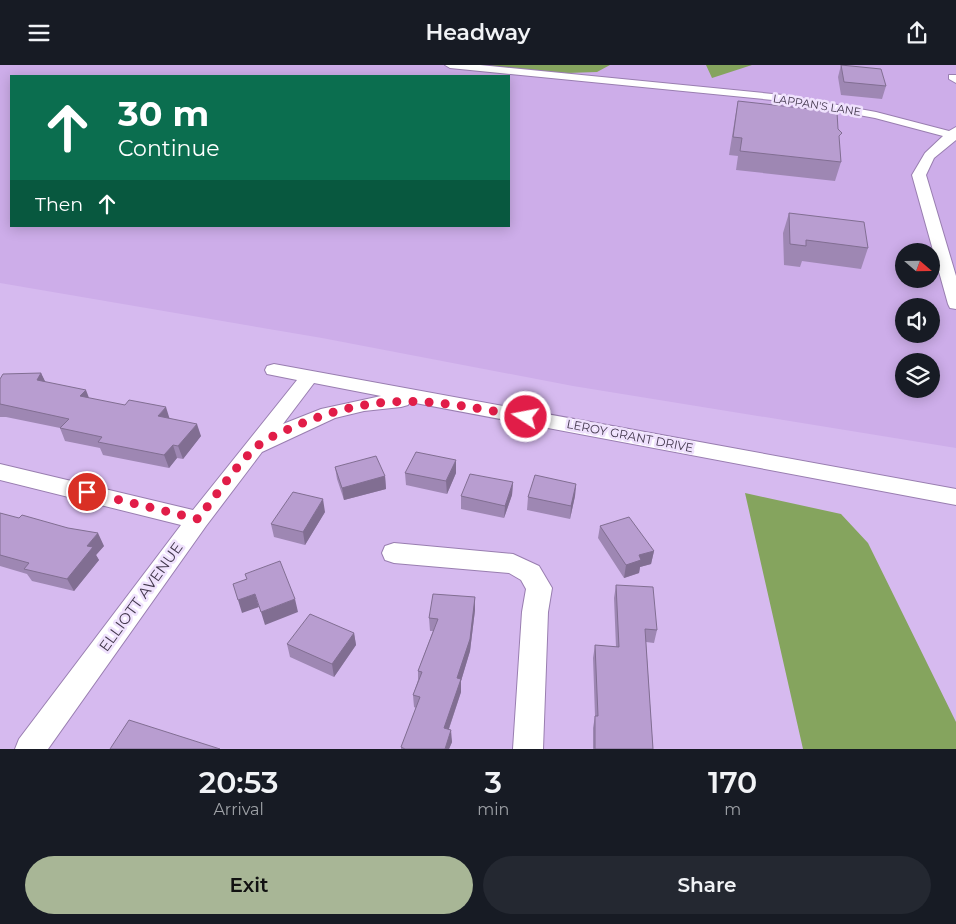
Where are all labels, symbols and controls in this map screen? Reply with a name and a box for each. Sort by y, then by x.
icon: menu [25,19,53,47]
text: Headway [425,19,531,46]
icon: share [903,19,931,47]
street label: LAPPAN'S LANE [772,91,862,119]
text: 30 m [118,92,209,135]
icon: ahead [35,95,100,160]
text: Continue [118,135,220,162]
icon: ahead [93,190,121,218]
text: Then [35,193,83,216]
north arrow [895,243,940,287]
map controls [895,243,940,398]
button: sound [895,298,940,343]
button: layers [895,353,940,398]
position arrow [499,390,551,442]
street label: LEROY GRANT DRIVE [565,416,695,455]
pin [66,471,108,513]
icon: arrive [73,478,101,506]
street label: ELLIOTT AVENUE [95,538,187,655]
text: 20:53 [199,764,279,801]
text: 3 [485,764,502,801]
text: 170 [708,764,757,801]
text: Arrival [213,800,264,819]
text: min [477,800,509,819]
text: m [724,800,741,819]
button: Exit [25,856,473,914]
button: Share [483,856,931,914]

